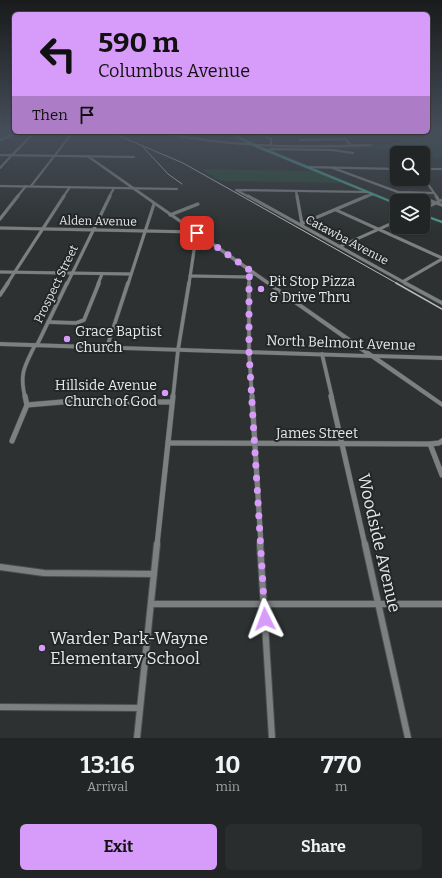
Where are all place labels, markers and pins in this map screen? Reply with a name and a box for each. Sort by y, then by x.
pin [180,216,214,250]
place label: Pit Stop Pizza & Drive Thru [269,273,355,306]
marker: Pit Stop Pizza & Drive Thru [256,284,266,294]
place label: Grace Baptist Church [75,323,162,356]
marker: Grace Baptist Church [62,334,72,344]
place label: Hillside Avenue Church of God [55,377,157,410]
marker: Hillside Avenue Church of God [160,388,170,398]
place label: Warder Park-Wayne Elementary School [50,628,208,669]
marker: Warder Park-Wayne Elementary School [37,643,47,653]

